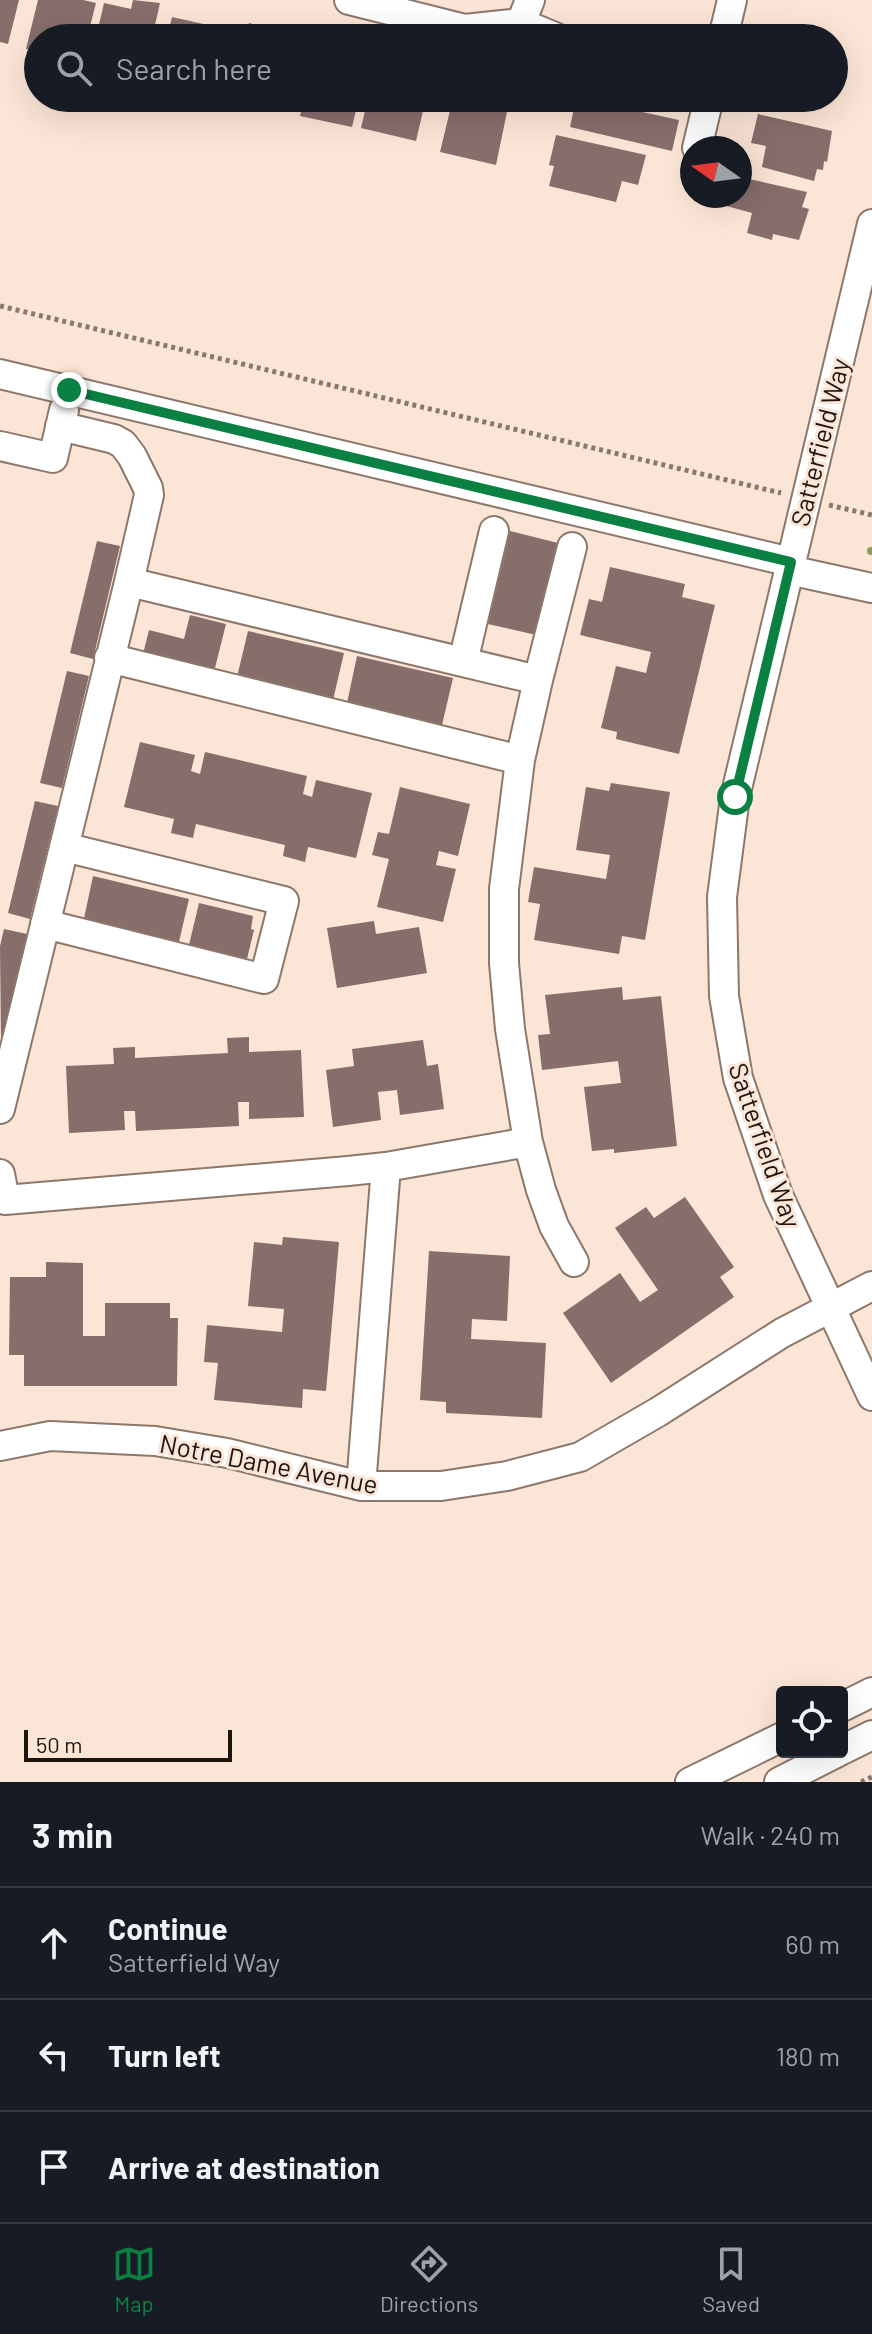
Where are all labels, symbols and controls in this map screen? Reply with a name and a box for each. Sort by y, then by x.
search box [24,24,848,112]
icon: search [52,46,96,90]
text: Search here [116,50,272,86]
north arrow [680,136,752,208]
street label: Satterfield Way [783,355,855,529]
route end [51,372,87,408]
route start [717,779,753,815]
street label: Satterfield Way [723,1059,809,1231]
street label: Notre Dame Avenue [157,1427,381,1499]
map controls [776,1686,848,1758]
button: locate [776,1686,848,1758]
scale bar [24,1726,232,1762]
text: 50 m [36,1731,82,1757]
text: 3 min [32,1814,113,1855]
text: Walk · 240 m [701,1819,840,1850]
text: Continue [108,1910,228,1946]
icon: ahead [32,1921,76,1965]
text: 60 m [785,1928,840,1959]
text: Satterfield Way [108,1946,280,1977]
icon: left [32,2033,76,2077]
text: Turn left [108,2037,221,2073]
text: 180 m [776,2040,840,2071]
icon: arrive [32,2145,76,2189]
text: Arrive at destination [108,2149,380,2185]
tab: Map [112,2242,156,2316]
tab: Directions [380,2242,478,2316]
tab: Saved [702,2242,760,2316]

